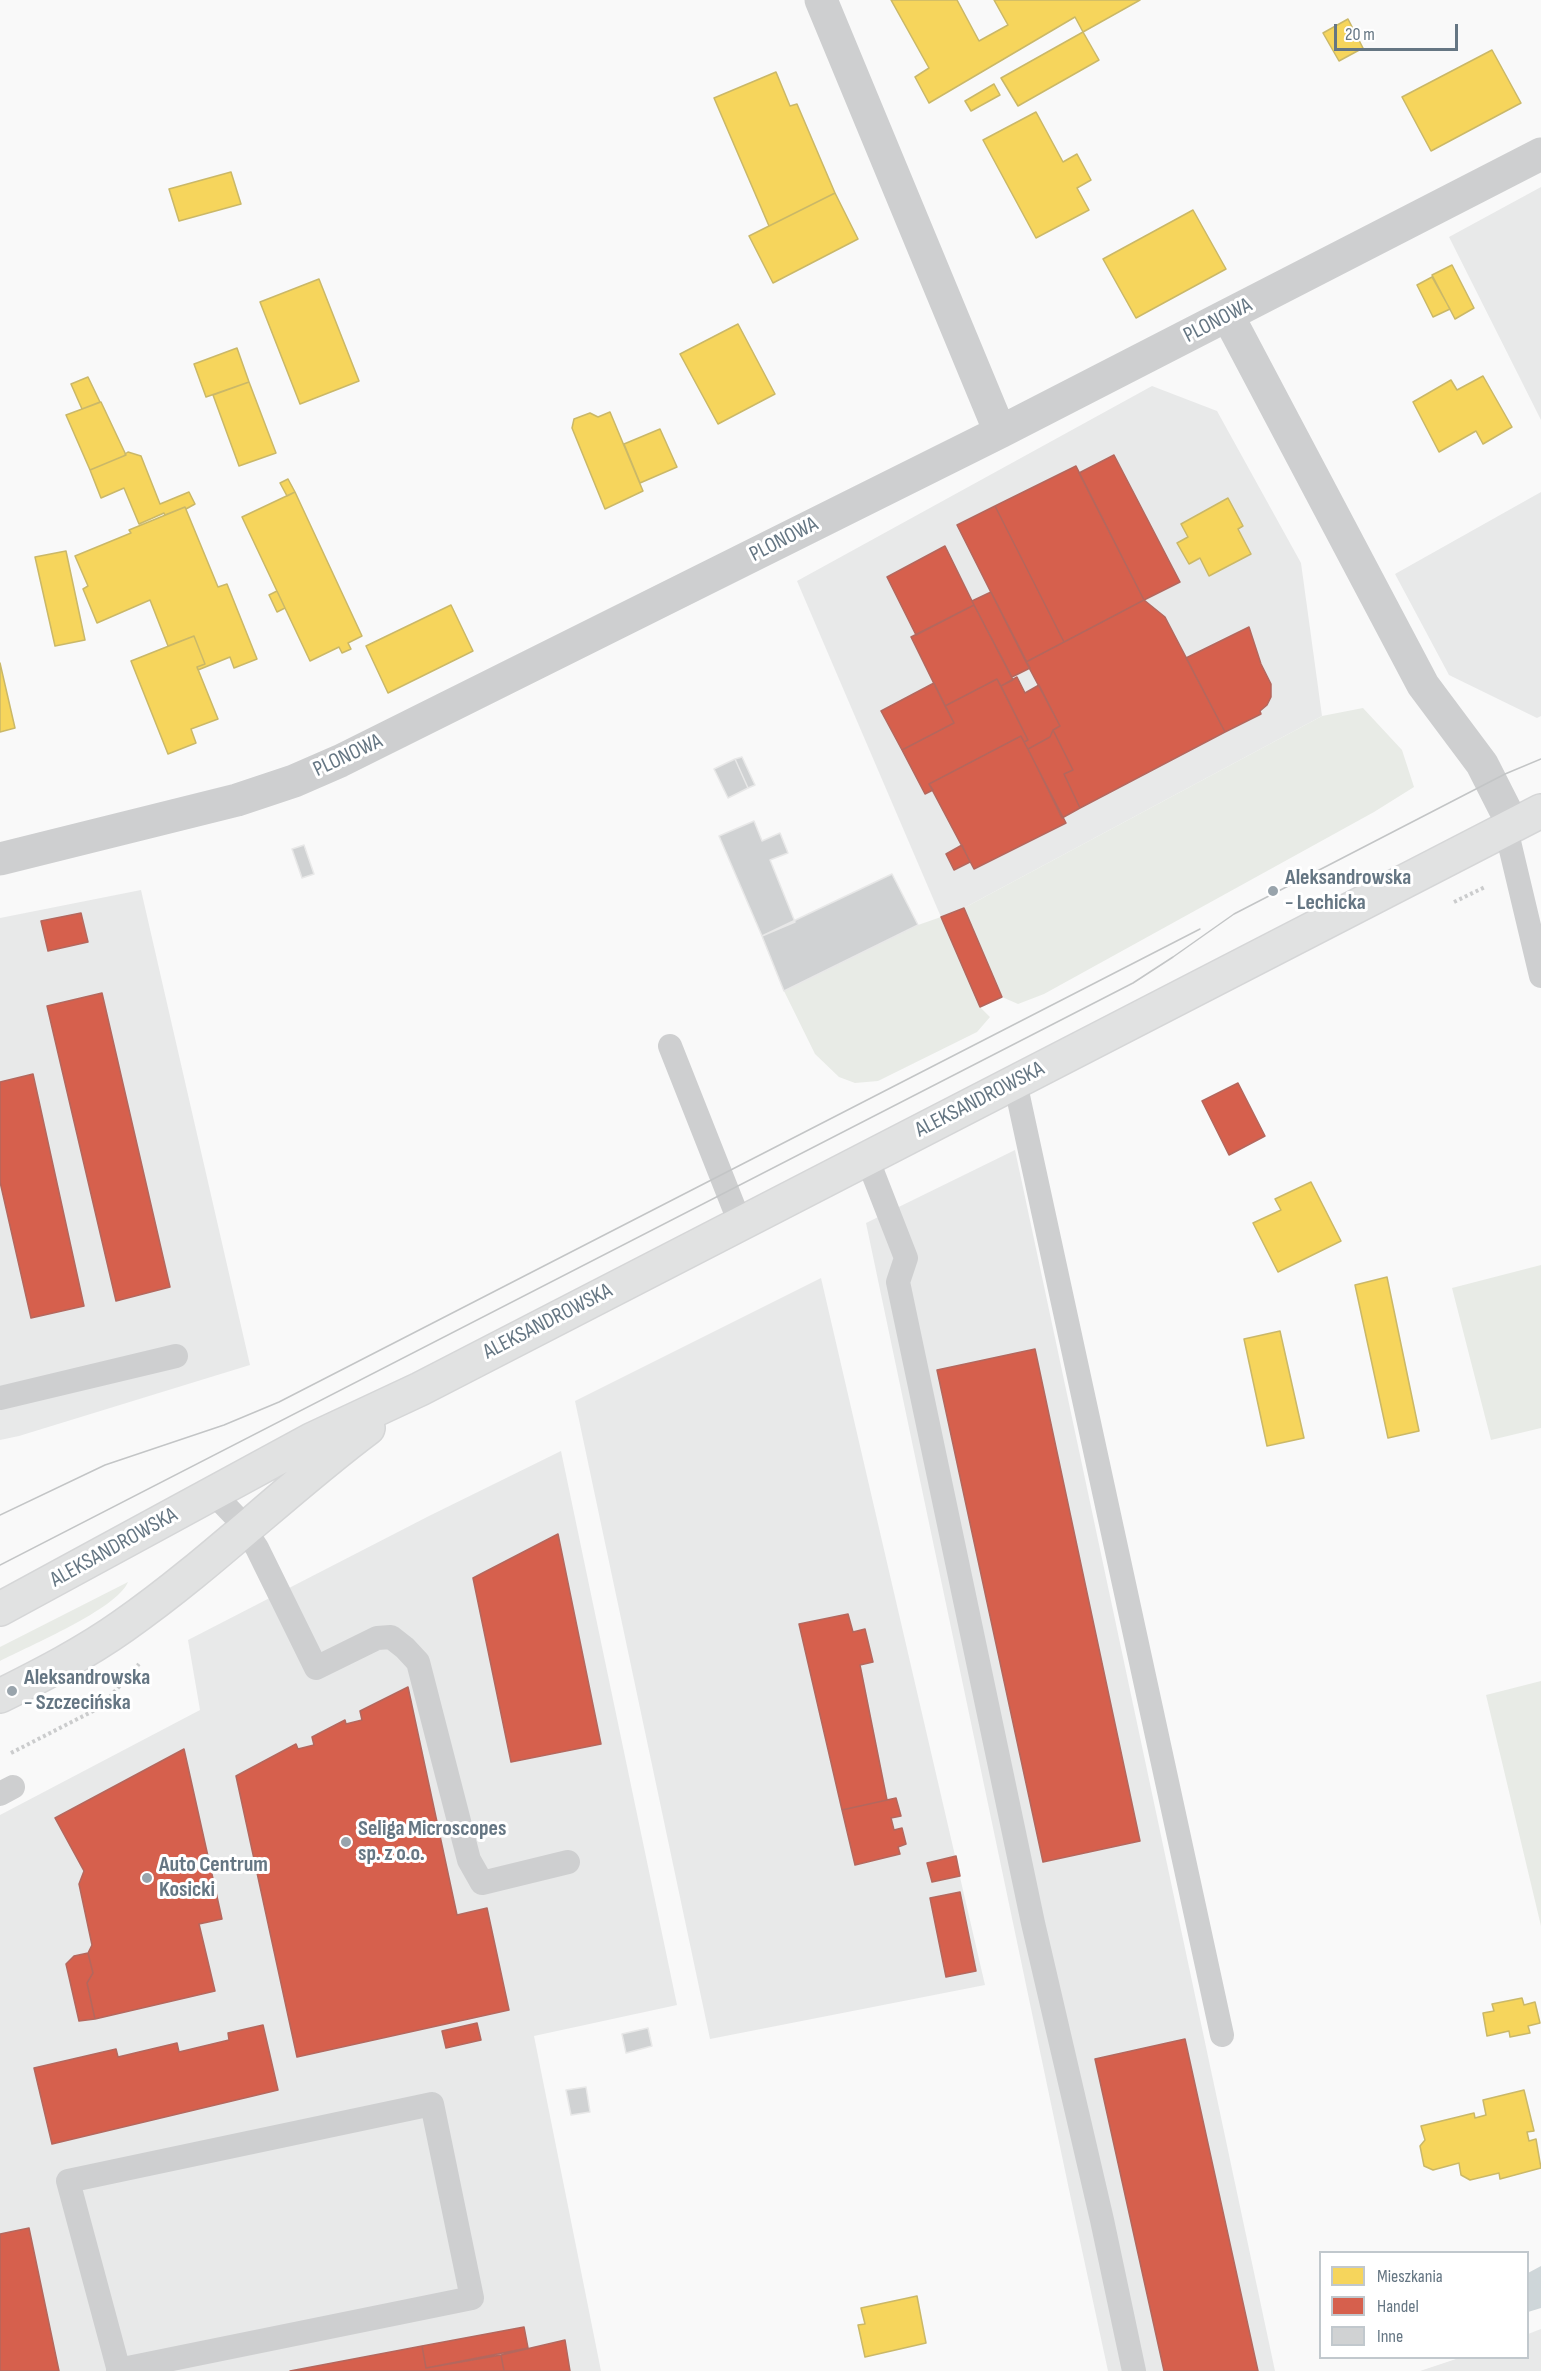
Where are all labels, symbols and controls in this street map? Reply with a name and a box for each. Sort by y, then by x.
scale bar [1337,12,1462,50]
text: 20 m [1345,24,1375,45]
street label: PLONOWA [1179,293,1257,349]
street label: PLONOWA [745,512,823,568]
street label: PLONOWA [309,729,387,783]
place label: Aleksandrowska - Lechicka [1285,865,1411,916]
marker: Aleksandrowska - Lechicka [1266,884,1280,898]
street label: ALEKSANDROWSKA [911,1056,1049,1144]
street label: ALEKSANDROWSKA [479,1278,617,1366]
street label: ALEKSANDROWSKA [46,1502,182,1594]
place label: Aleksandrowska - Szczecińska [24,1665,150,1717]
marker: Aleksandrowska - Szczecińska [5,1684,19,1698]
place label: Seliga Microscopes sp. z o.o. [358,1816,506,1868]
marker: Seliga Microscopes sp. z o.o. [339,1835,353,1849]
place label: Auto Centrum Kosicki [159,1852,268,1904]
marker: Auto Centrum Kosicki [140,1871,154,1885]
legend [1319,2251,1529,2359]
text: Mieszkania [1377,2266,1443,2287]
text: Handel [1377,2296,1419,2317]
text: Inne [1377,2326,1403,2347]

